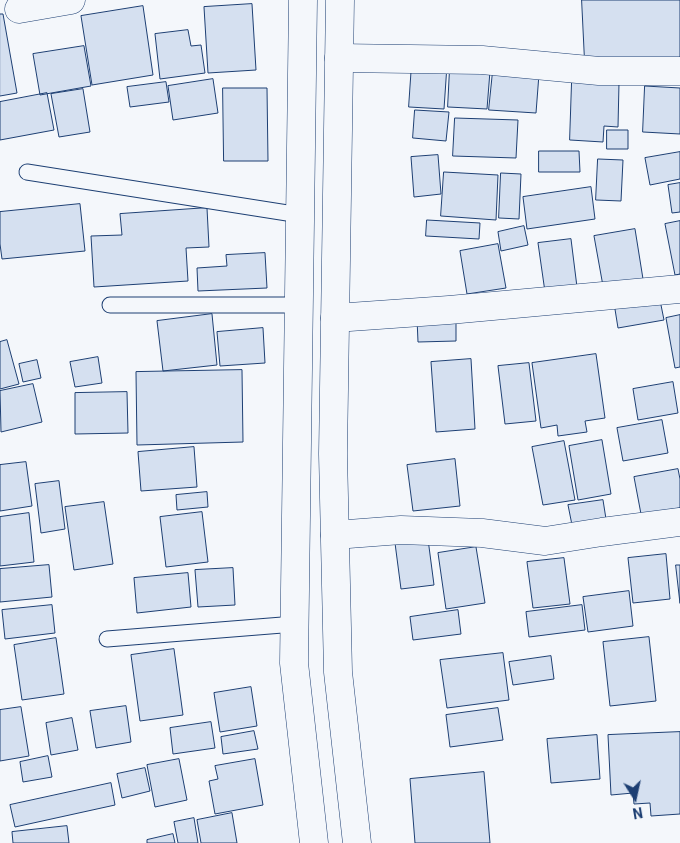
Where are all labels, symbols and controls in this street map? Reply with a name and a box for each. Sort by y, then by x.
north arrow [610,773,660,823]
text: N [631,804,644,822]

